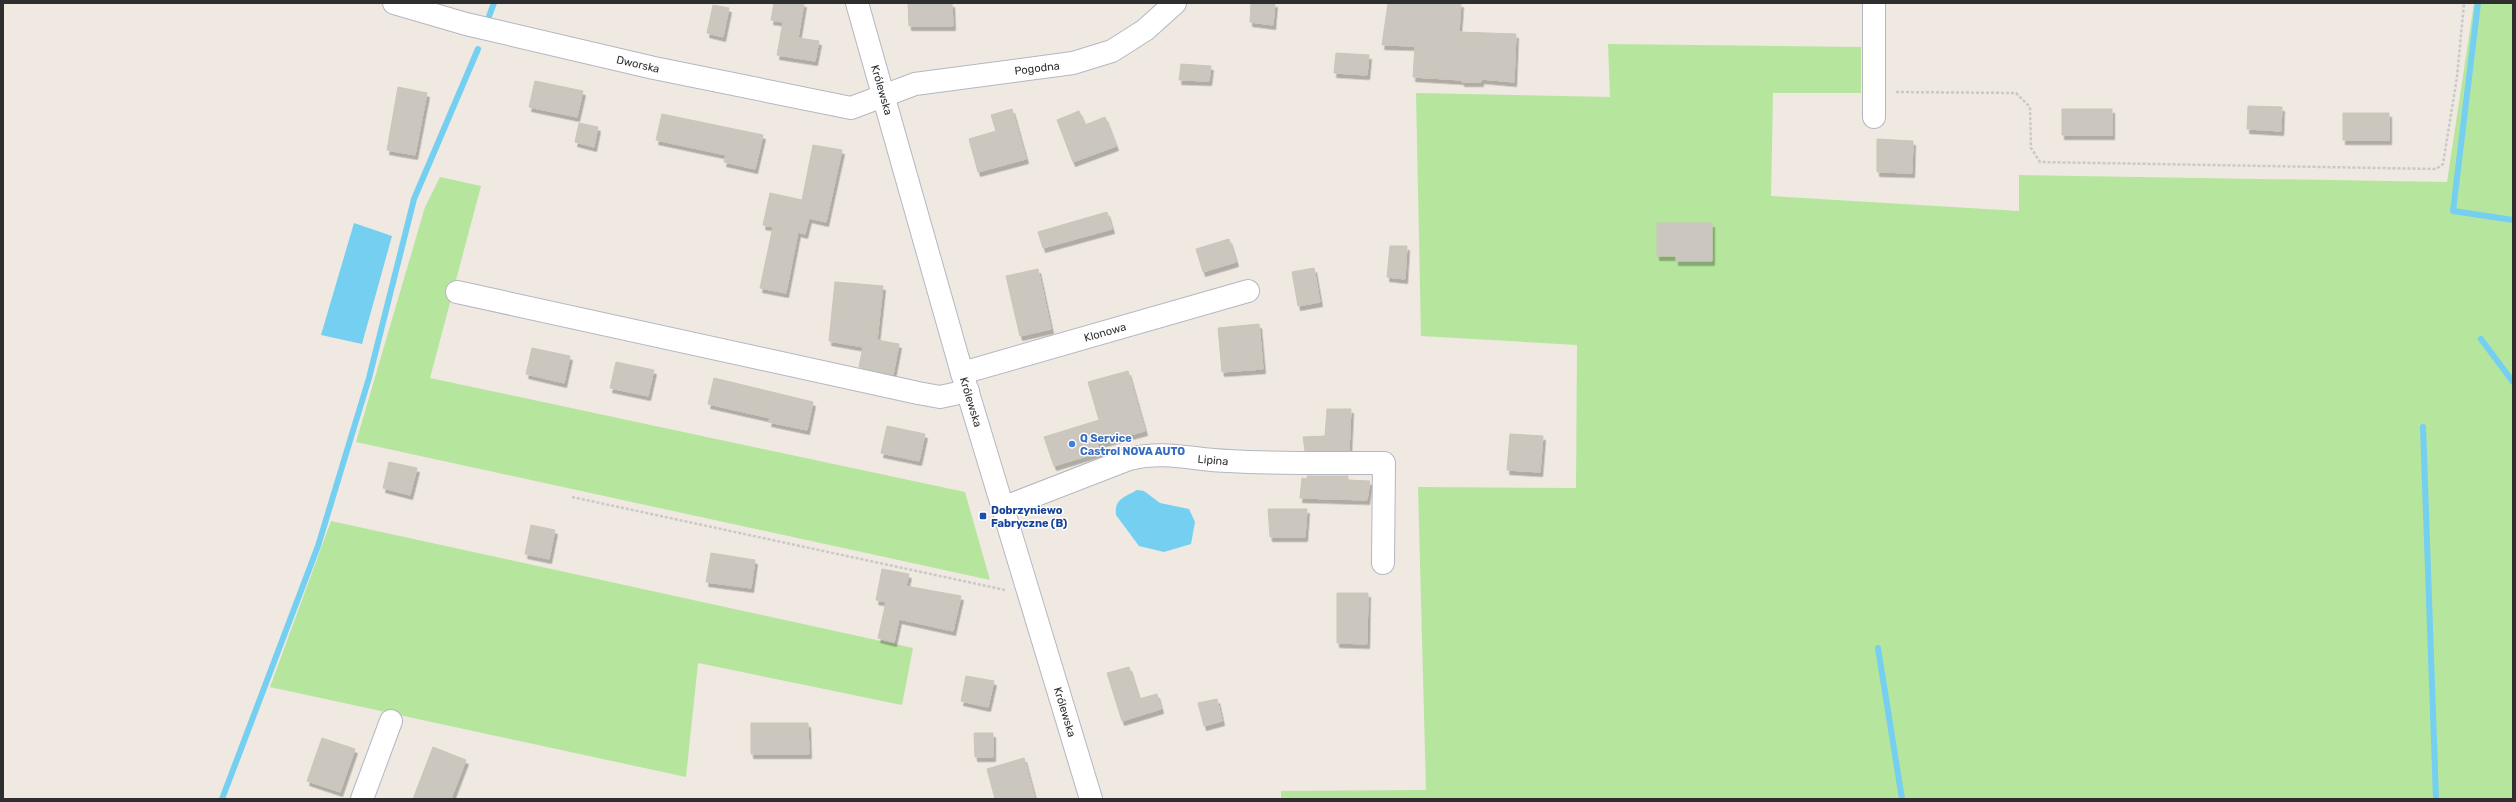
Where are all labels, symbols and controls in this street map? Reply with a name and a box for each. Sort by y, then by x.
street label: Dworska [615,53,661,76]
street label: Pogodna [1014,59,1060,78]
street label: Królewska [868,64,895,117]
street label: Klonowa [1083,320,1128,345]
street label: Królewska [957,376,984,429]
place label: Q Service Castrol NOVA AUTO [1080,432,1185,458]
marker: Q Service Castrol NOVA AUTO [1067,439,1077,449]
street label: Lipina [1197,453,1229,468]
place label: Dobrzyniewo Fabryczne (B) [991,504,1067,530]
marker: Dobrzyniewo Fabryczne (B) [978,511,988,521]
street label: Królewska [1051,686,1078,739]

